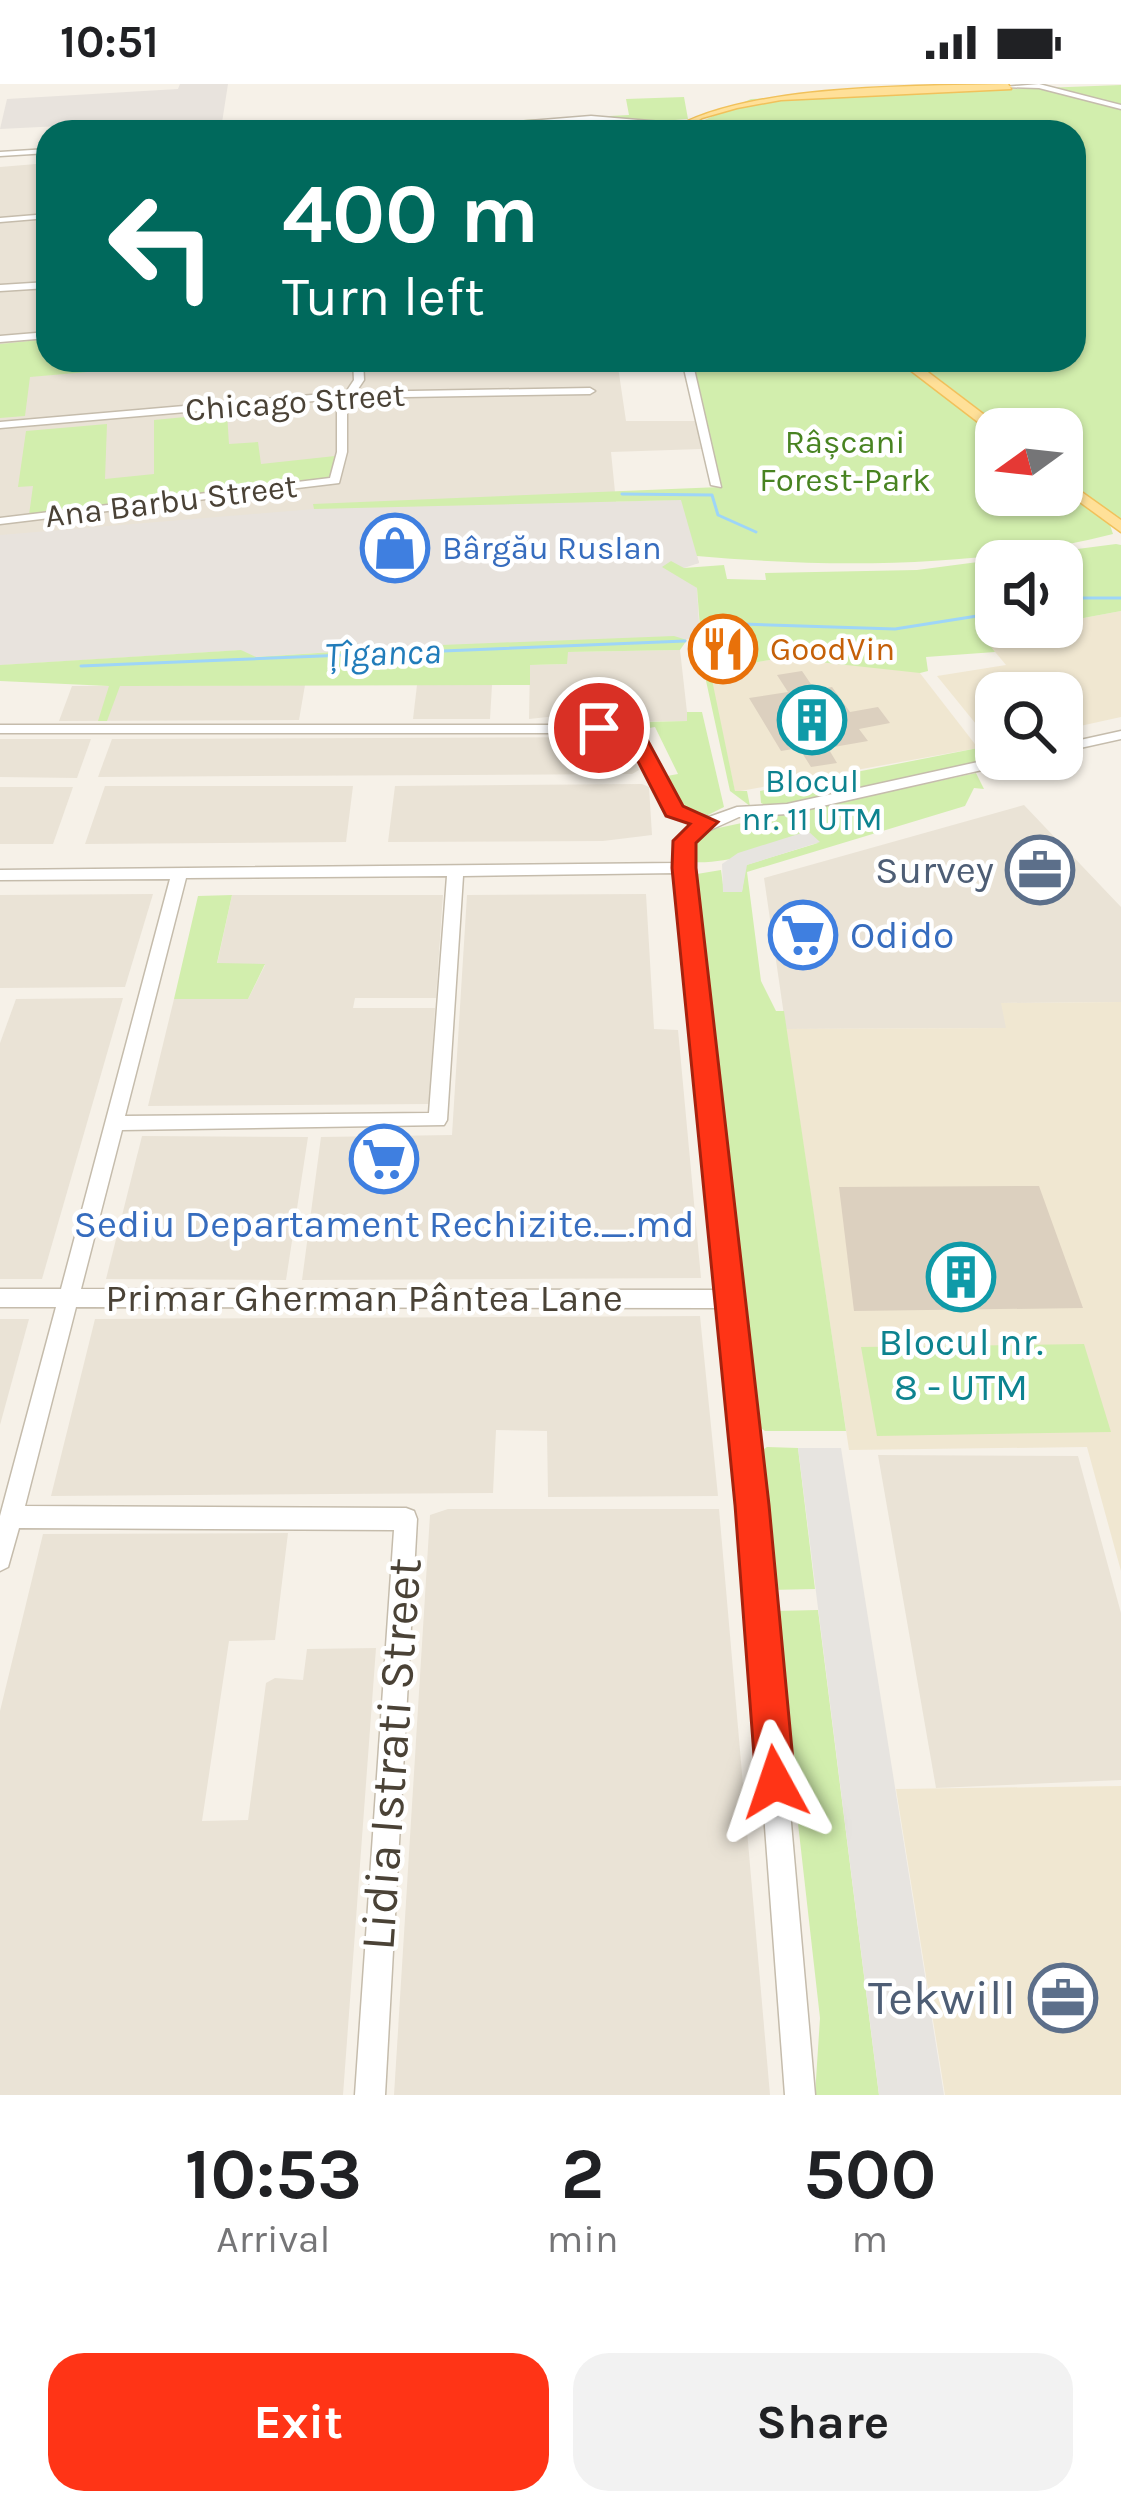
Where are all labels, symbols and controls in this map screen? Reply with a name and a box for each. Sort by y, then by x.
text: 10:51 [60,16,159,68]
text: 400 m [282,165,539,263]
icon: left [84,168,240,324]
text: Turn left [282,265,485,329]
street label: Chicago Street [184,375,406,429]
north arrow [975,408,1083,516]
map controls [975,408,1083,780]
park label: Râșcani Forest-Park [759,423,931,499]
street label: Ana Barbu Street [43,467,299,535]
shop icon: Bârgău Ruslan [360,513,430,583]
place label: Bârgău Ruslan [442,529,662,567]
button: sound [975,540,1083,648]
restaurant icon: GoodVin [688,614,758,684]
water label: Țîganca [324,630,442,676]
place label: GoodVin [770,630,895,668]
button: search [975,672,1083,780]
pin [548,677,650,779]
building icon: Blocul nr. 11 UTM [777,685,847,755]
icon: arrive [566,695,632,761]
place label: Blocul nr. 11 UTM [741,762,883,838]
office icon: Survey [1005,835,1075,905]
place label: Survey [875,847,994,893]
supermarket icon: Odido [768,900,838,970]
place label: Odido [850,912,954,958]
supermarket icon: Sediu Departament Rechizite._.md [349,1124,419,1194]
place label: Sediu Departament Rechizite._.md [73,1201,695,1247]
building icon: Blocul nr. 8 - UTM [926,1242,996,1312]
street label: Primar Gherman Pântea Lane [105,1275,623,1321]
place label: Blocul nr. 8 - UTM [879,1319,1044,1410]
street label: Lidia Istrati Street [349,1556,433,1952]
position arrow [712,1719,838,1845]
office icon: Tekwill [1028,1963,1098,2033]
place label: Tekwill [868,1970,1016,2026]
text: 10:53 [185,2132,362,2216]
text: 2 [561,2132,604,2216]
text: 500 [803,2132,936,2216]
text: Arrival [216,2216,331,2262]
text: min [547,2216,618,2262]
text: m [851,2216,888,2262]
button: Exit [48,2353,549,2491]
button: Share [573,2353,1073,2491]

